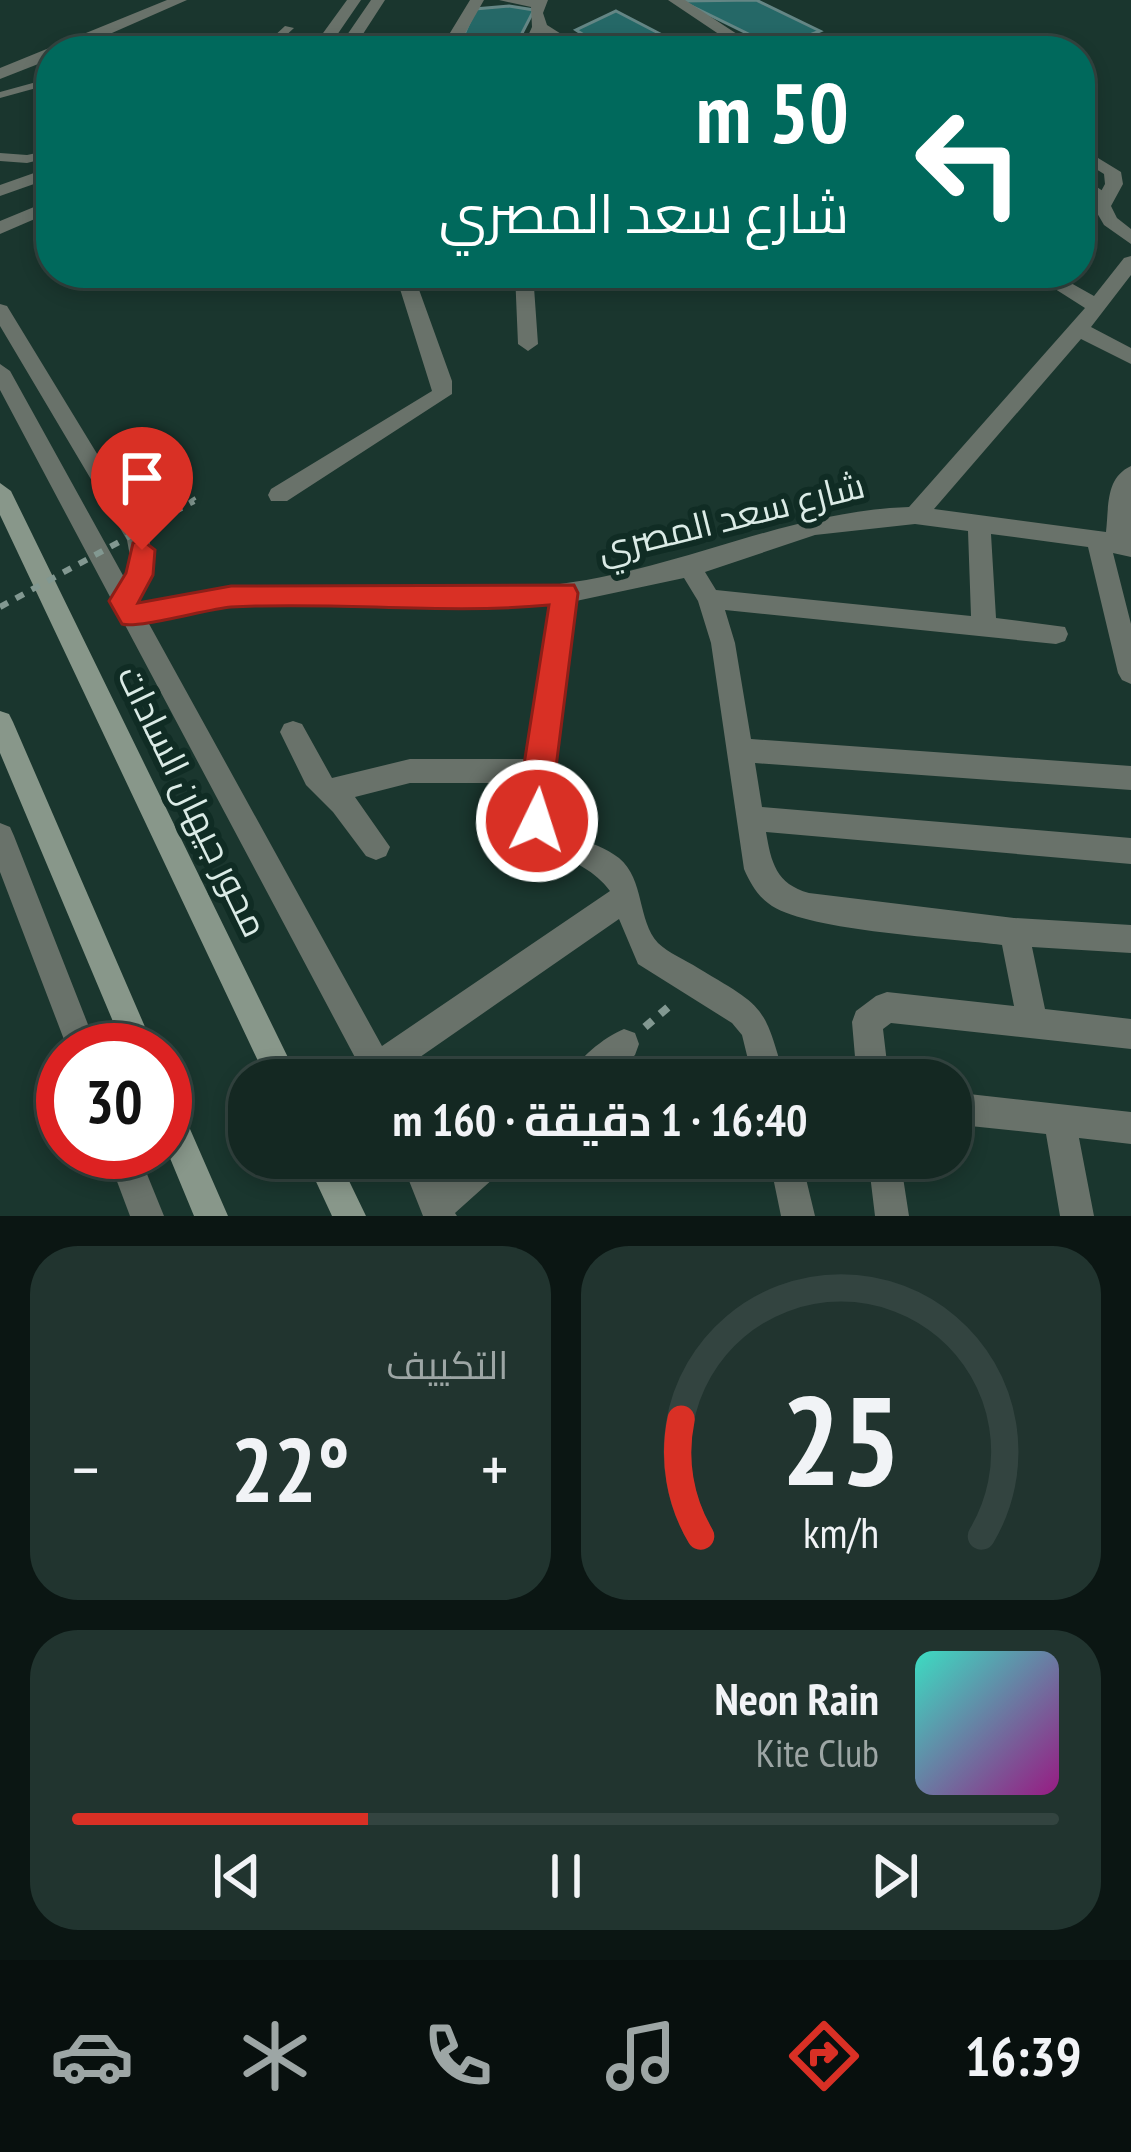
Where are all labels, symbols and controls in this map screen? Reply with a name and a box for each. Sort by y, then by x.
text: 50 m [696,57,849,166]
icon: left [891,84,1047,240]
text: شارع سعد المصري [439,178,849,248]
pin [91,427,193,550]
icon: arrive [109,445,175,511]
street label: شارع سعد المصري [593,461,870,577]
street label: محور جيهان السادات [107,657,279,944]
position arrow [474,758,600,884]
speed limit sign: 30 [36,1023,192,1179]
text: 16:40 · 1 دقيقة · 160 m [393,1090,807,1148]
text: التكييف [386,1339,509,1390]
text: 25 [781,1358,900,1519]
text: 22° [231,1410,350,1527]
text: − [72,1426,99,1511]
text: + [481,1426,509,1511]
text: km/h [803,1504,879,1560]
text: Neon Rain [714,1669,879,1727]
text: Kite Club [756,1727,879,1778]
icon: previous [204,1843,270,1909]
icon: pause [533,1843,599,1909]
icon: next [862,1843,928,1909]
icon: car [50,2014,134,2098]
icon: climate [233,2014,317,2098]
icon: phone [416,2014,500,2098]
icon: music [599,2014,683,2098]
icon: directions [782,2014,866,2098]
text: 16:39 [965,2021,1081,2091]

